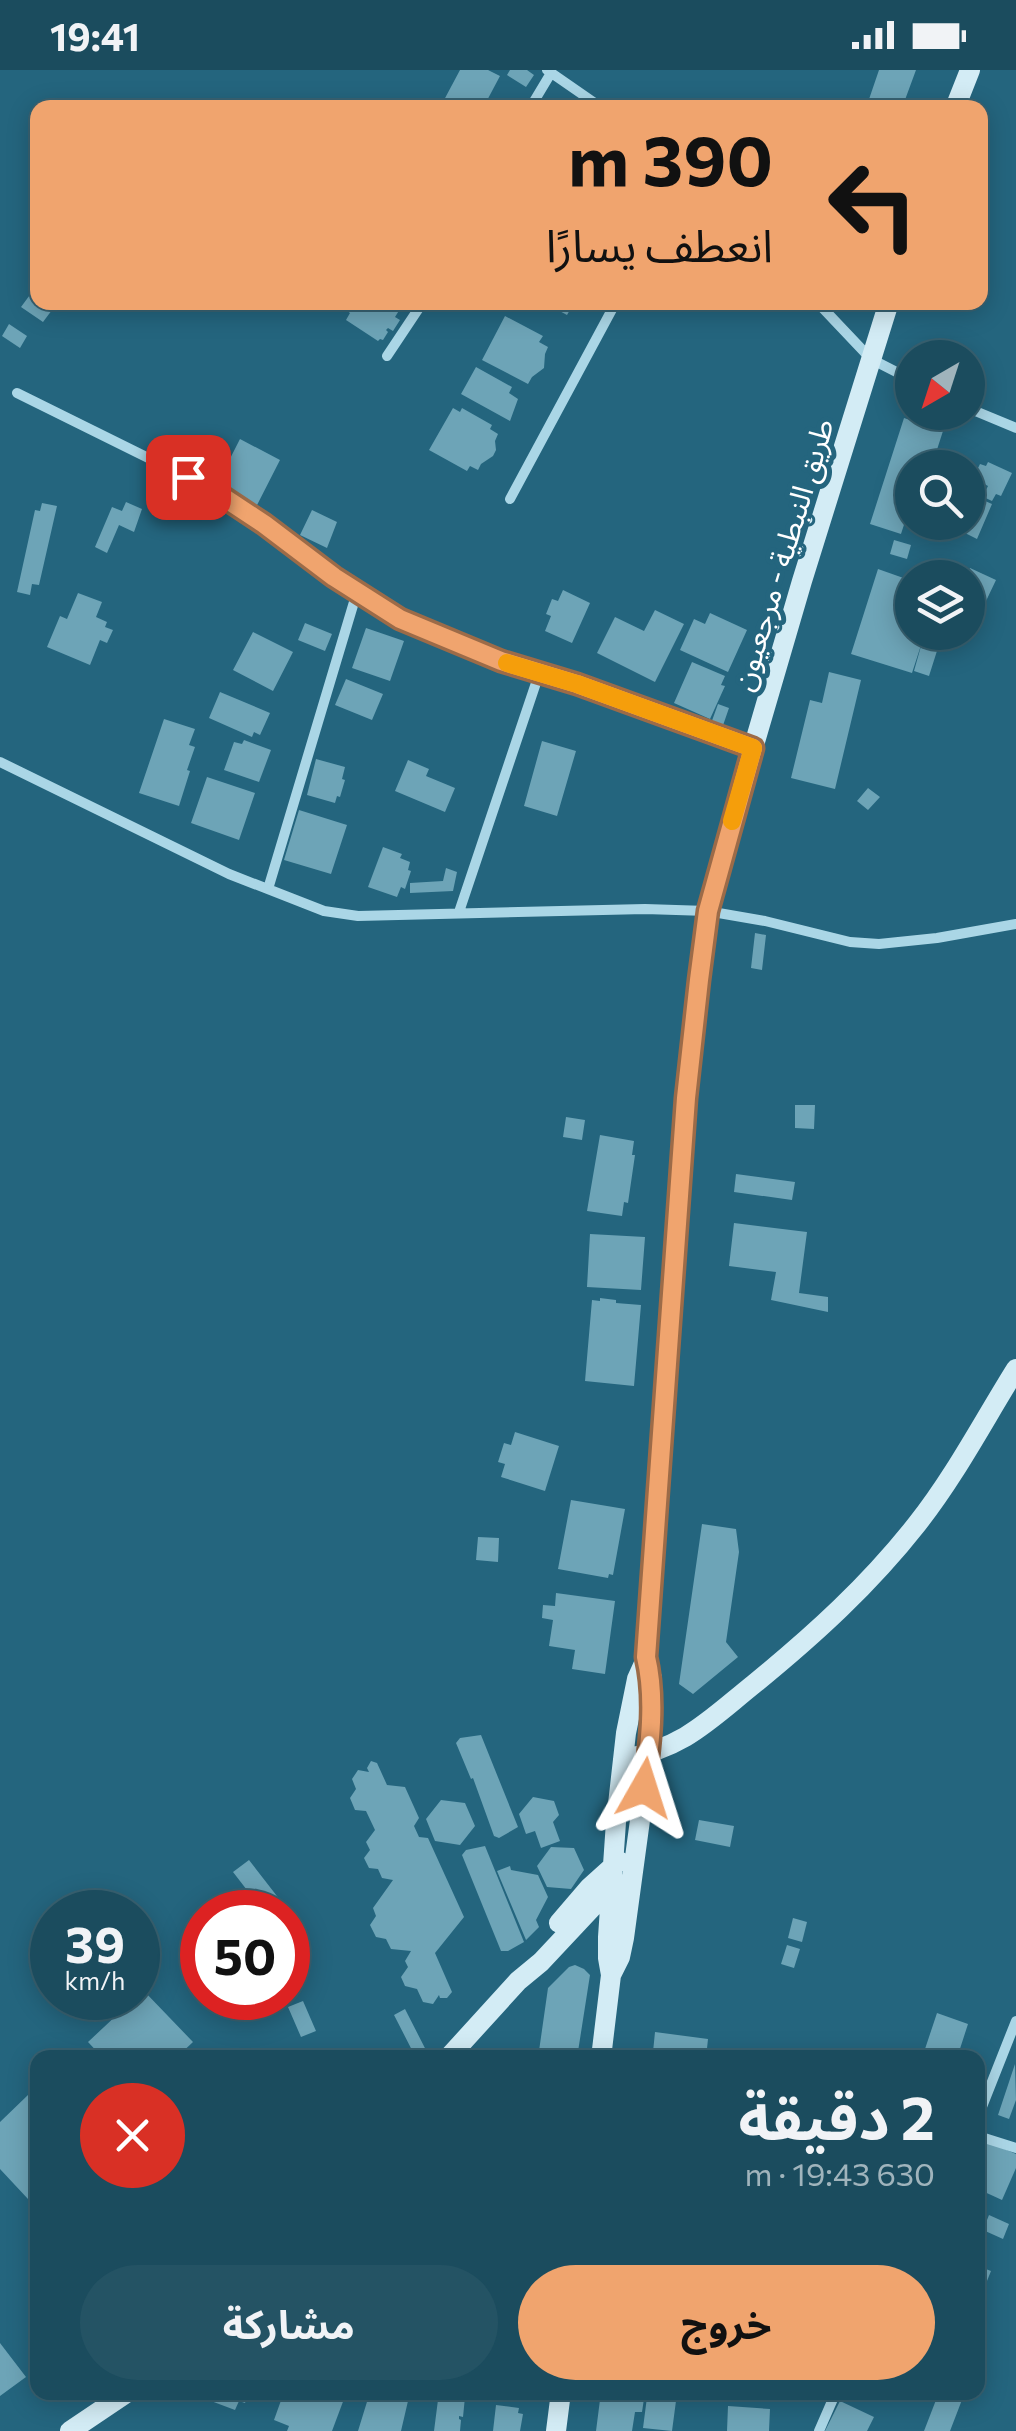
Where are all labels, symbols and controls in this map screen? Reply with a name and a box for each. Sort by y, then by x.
text: 19:41 [50,12,140,59]
text: 390 m [568,115,773,200]
icon: left [808,140,938,270]
text: انعطف يسارًا [546,216,773,271]
north arrow [895,340,985,430]
map controls [895,340,985,650]
street label: طريق النبطية - مرجعيون [722,413,842,695]
pin [146,435,231,520]
icon: arrive [161,450,216,505]
button: search [895,450,985,540]
button: layers [895,560,985,650]
position arrow [592,1736,696,1840]
speed limit sign: 50 [180,1890,310,2020]
text: 39 [65,1912,125,1973]
text: km/h [65,1965,125,1995]
text: 2 دقيقة [738,2079,935,2152]
button: close [80,2083,185,2188]
text: 630 m · 19:43 [745,2153,935,2193]
button: مشاركة [80,2265,498,2380]
button: خروج [518,2265,935,2380]

